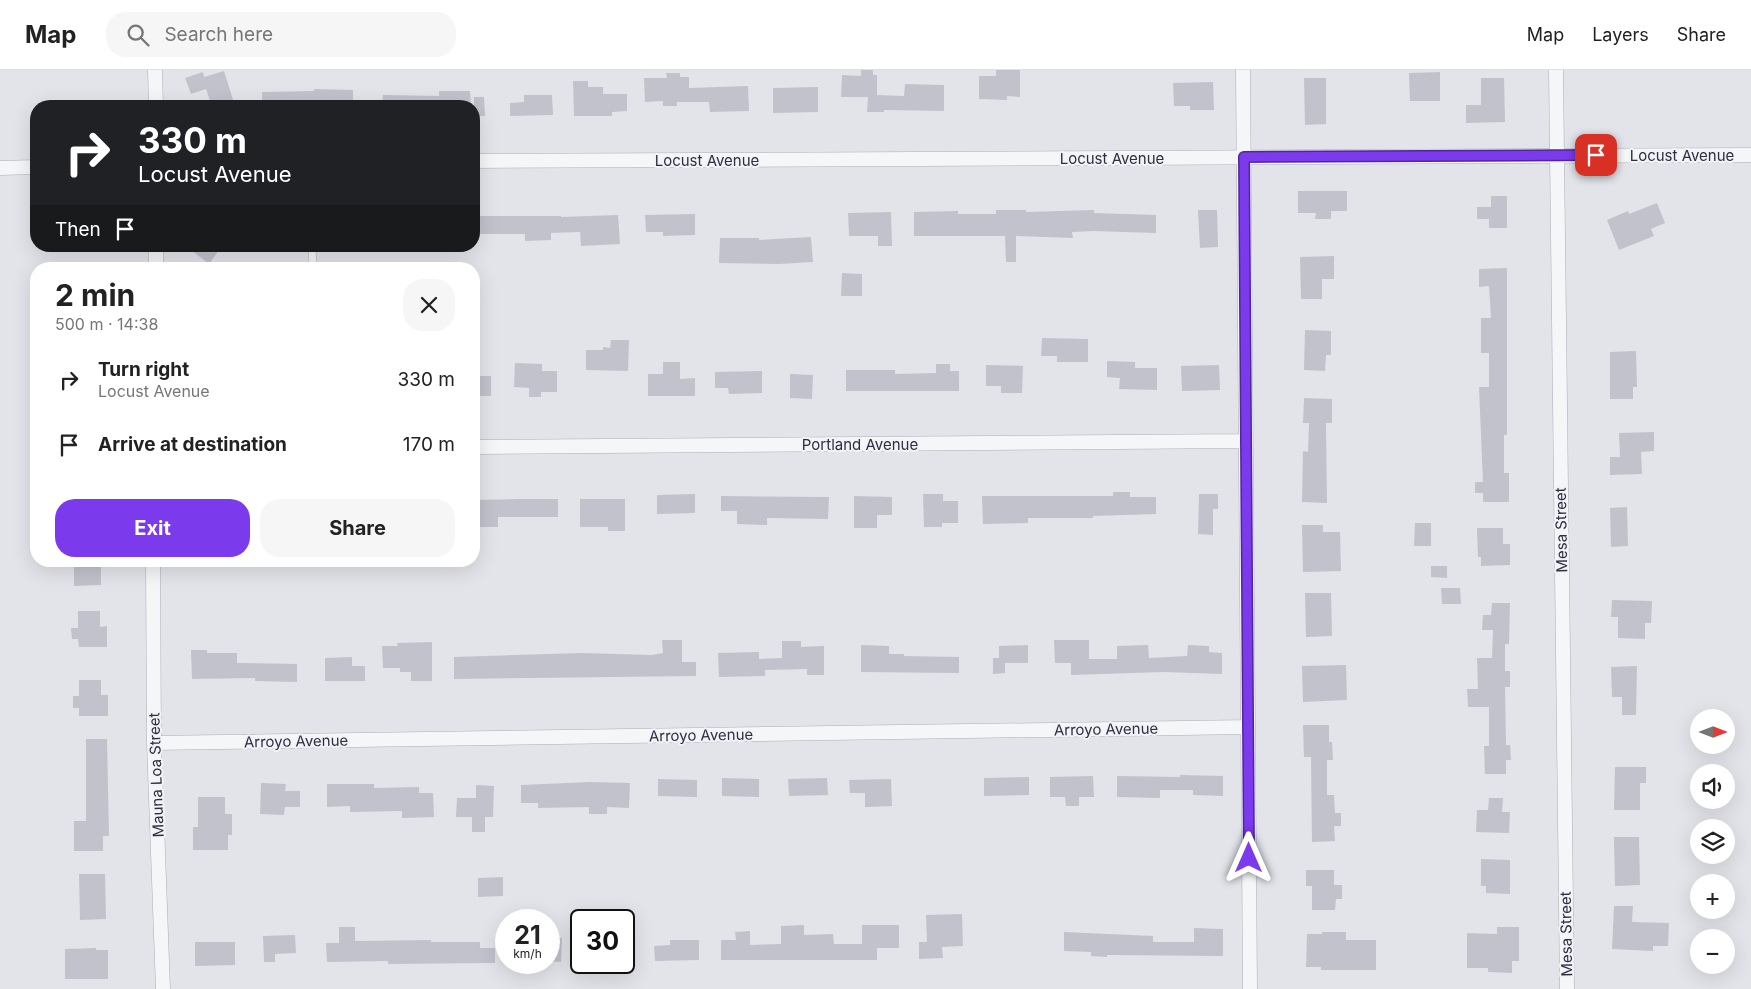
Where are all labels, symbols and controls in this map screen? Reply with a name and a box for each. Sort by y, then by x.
search box [106,12,456,57]
text: Map [25,20,76,49]
icon: search [124,21,152,49]
text: Search here [164,23,273,46]
text: Map [1527,24,1564,45]
text: Layers [1592,24,1649,45]
text: Share [1677,24,1726,45]
text: 330 m [138,119,247,161]
icon: right [55,120,120,185]
pin [1575,134,1617,176]
icon: arrive [1582,141,1610,169]
street label: Locust Avenue [1630,146,1734,165]
street label: Locust Avenue [1060,149,1164,168]
street label: Locust Avenue [655,151,759,170]
text: Locust Avenue [138,161,291,187]
icon: arrive [111,215,139,243]
text: Then [55,218,101,241]
text: 2 min [55,277,135,313]
button: close [403,279,455,331]
text: 500 m · 14:38 [55,314,158,334]
text: Turn right [98,358,189,381]
icon: right [55,366,83,394]
text: 330 m [398,368,455,391]
text: Locust Avenue [98,381,210,401]
icon: arrive [55,431,83,459]
text: Arrive at destination [98,433,287,456]
text: 170 m [403,433,455,456]
street label: Portland Avenue [802,435,918,454]
street label: Mesa Street [1551,487,1571,573]
button: Exit [55,499,250,557]
button: Share [260,499,455,557]
north arrow [1690,709,1735,754]
map controls [1690,709,1735,974]
street label: Mauna Loa Street [144,712,168,838]
street label: Arroyo Avenue [1054,719,1158,739]
street label: Arroyo Avenue [649,725,753,745]
street label: Arroyo Avenue [244,731,348,751]
button: sound [1690,764,1735,809]
button: layers [1690,819,1735,864]
position arrow [1222,831,1274,883]
button: + [1690,874,1735,919]
street label: Mesa Street [1556,891,1576,977]
speed limit sign: 30 [570,909,635,974]
text: 21 [514,920,541,950]
button: − [1690,929,1735,974]
text: km/h [513,946,542,961]

